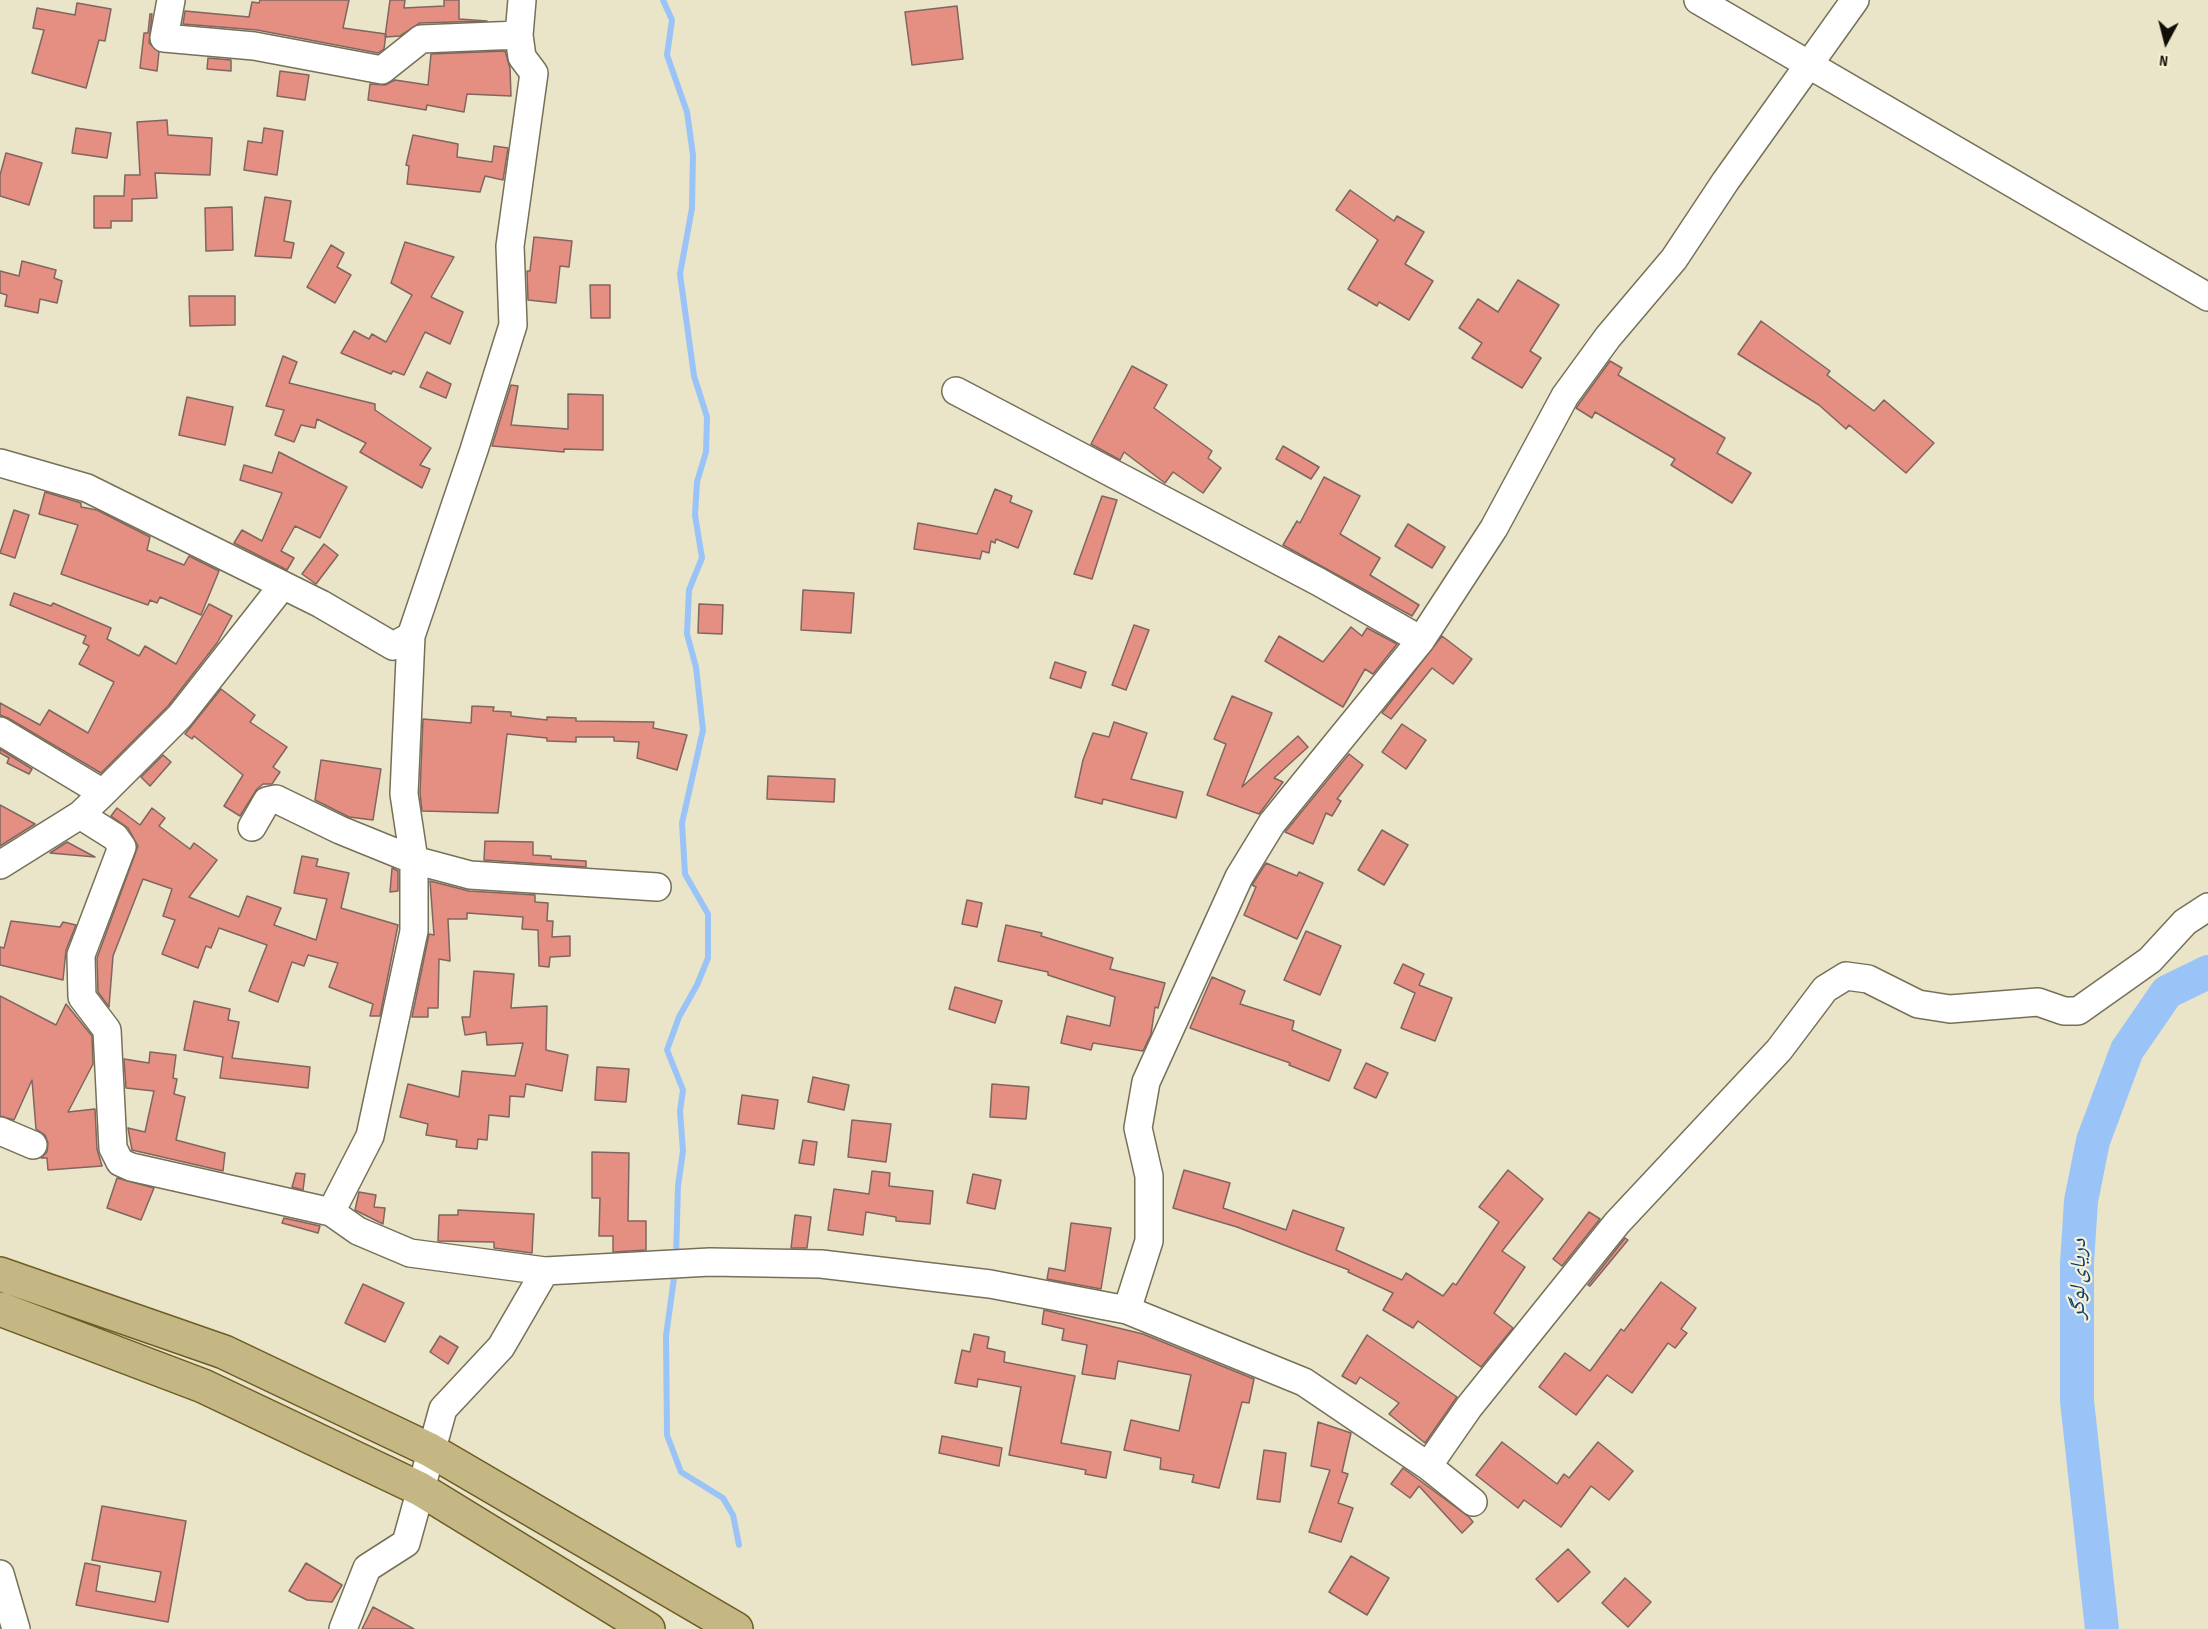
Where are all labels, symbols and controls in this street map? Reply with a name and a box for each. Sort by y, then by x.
north arrow [2136,12,2196,72]
text: N [2158,50,2169,70]
water label: دریای لوگر [2065,1238,2093,1320]

